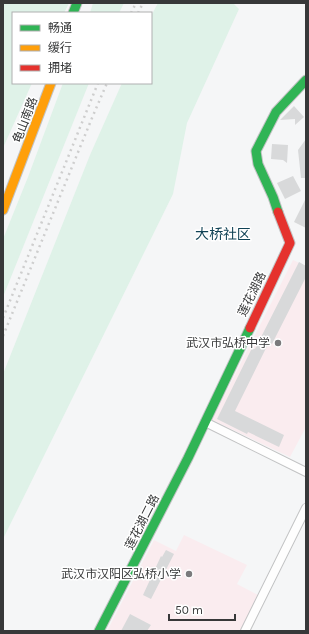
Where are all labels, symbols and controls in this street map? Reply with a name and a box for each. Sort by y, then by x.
legend [12,12,152,84]
text: 畅通 [48,21,72,35]
text: 缓行 [48,41,72,55]
text: 拥堵 [48,61,72,75]
street label: 龟山南路 [10,95,40,145]
district label: 大桥社区 [195,226,251,243]
street label: 莲花湖路 [235,269,269,319]
place label: 武汉市弘桥中学 [186,336,270,350]
marker: 武汉市弘桥中学 [273,338,283,348]
street label: 莲花湖二路 [122,492,162,552]
place label: 武汉市汉阳区弘桥小学 [61,567,181,581]
marker: 武汉市汉阳区弘桥小学 [184,569,194,579]
scale bar [169,596,235,622]
text: 50 m [175,603,203,617]

